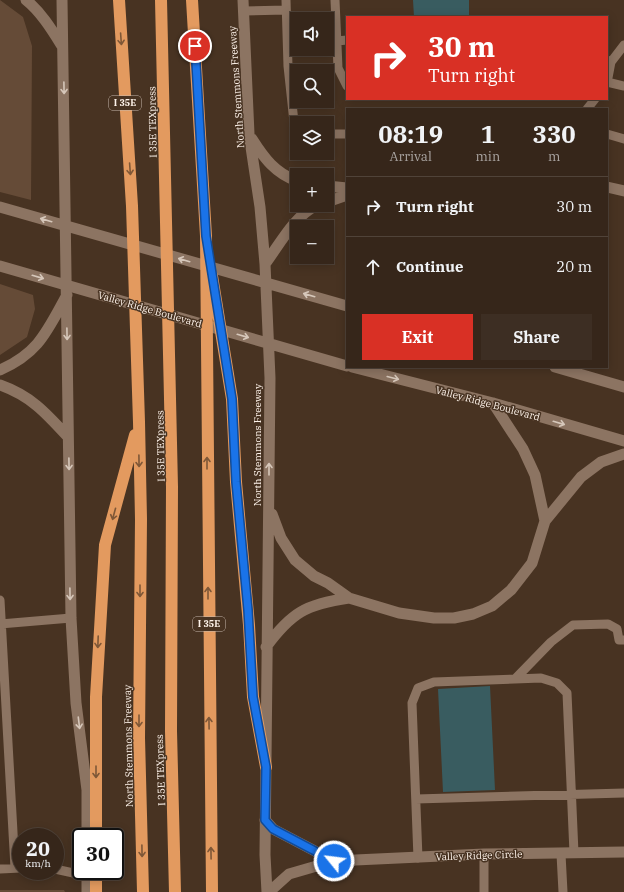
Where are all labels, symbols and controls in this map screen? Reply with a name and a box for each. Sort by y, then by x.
map controls [290,12,334,264]
button: sound [290,12,334,56]
street label: North Stemmons Freeway [226,25,247,149]
text: 30 m [428,28,495,65]
pin [178,29,212,63]
one-way arrow [118,32,125,45]
icon: right [362,32,414,84]
icon: arrive [184,35,206,57]
button: search [290,64,334,108]
text: Turn right [428,64,515,87]
one-way arrow [60,81,68,94]
street label: I 35E TEXpress [145,86,160,158]
road number: I 35E [109,96,141,110]
button: layers [290,116,334,160]
text: 08:19 [378,118,443,150]
text: 1 [481,118,495,150]
text: 330 [533,118,576,150]
text: Arrival [390,148,432,165]
text: min [475,148,500,165]
text: m [548,148,560,165]
one-way arrow [126,162,133,175]
button: + [290,168,334,212]
icon: right [362,196,384,218]
text: Turn right [396,197,474,216]
text: 30 m [556,197,592,216]
one-way arrow [40,216,53,223]
button: − [290,220,334,264]
one-way arrow [178,256,191,263]
icon: ahead [362,256,384,278]
text: Continue [396,257,463,276]
text: 20 m [556,257,592,276]
one-way arrow [31,274,44,281]
street label: Valley Ridge Boulevard [96,288,203,331]
one-way arrow [303,291,316,298]
button: Exit [362,314,473,360]
button: Share [481,314,592,360]
one-way arrow [63,327,71,340]
one-way arrow [237,333,250,340]
one-way arrow [386,374,399,382]
street label: North Stemmons Freeway [251,383,264,506]
street label: Valley Ridge Boulevard [434,383,541,424]
street label: I 35E TEXpress [153,410,168,482]
one-way arrow [552,420,565,427]
one-way arrow [136,454,143,467]
one-way arrow [65,457,73,470]
one-way arrow [204,457,211,470]
one-way arrow [265,463,273,476]
one-way arrow [109,507,117,520]
one-way arrow [136,584,144,597]
one-way arrow [67,587,74,600]
one-way arrow [204,587,212,600]
road number: I 35E [193,617,225,631]
one-way arrow [94,635,102,648]
street label: North Stemmons Freeway [121,684,136,807]
one-way arrow [135,714,143,727]
one-way arrow [75,716,83,729]
one-way arrow [205,717,213,730]
street label: I 35E TEXpress [153,734,168,806]
one-way arrow [92,765,100,778]
speed limit sign: 30 [72,828,124,880]
text: 20 [26,835,50,862]
position arrow [313,840,355,882]
one-way arrow [138,844,146,857]
one-way arrow [208,847,215,860]
street label: Valley Ridge Circle [435,847,523,864]
text: km/h [25,857,51,870]

